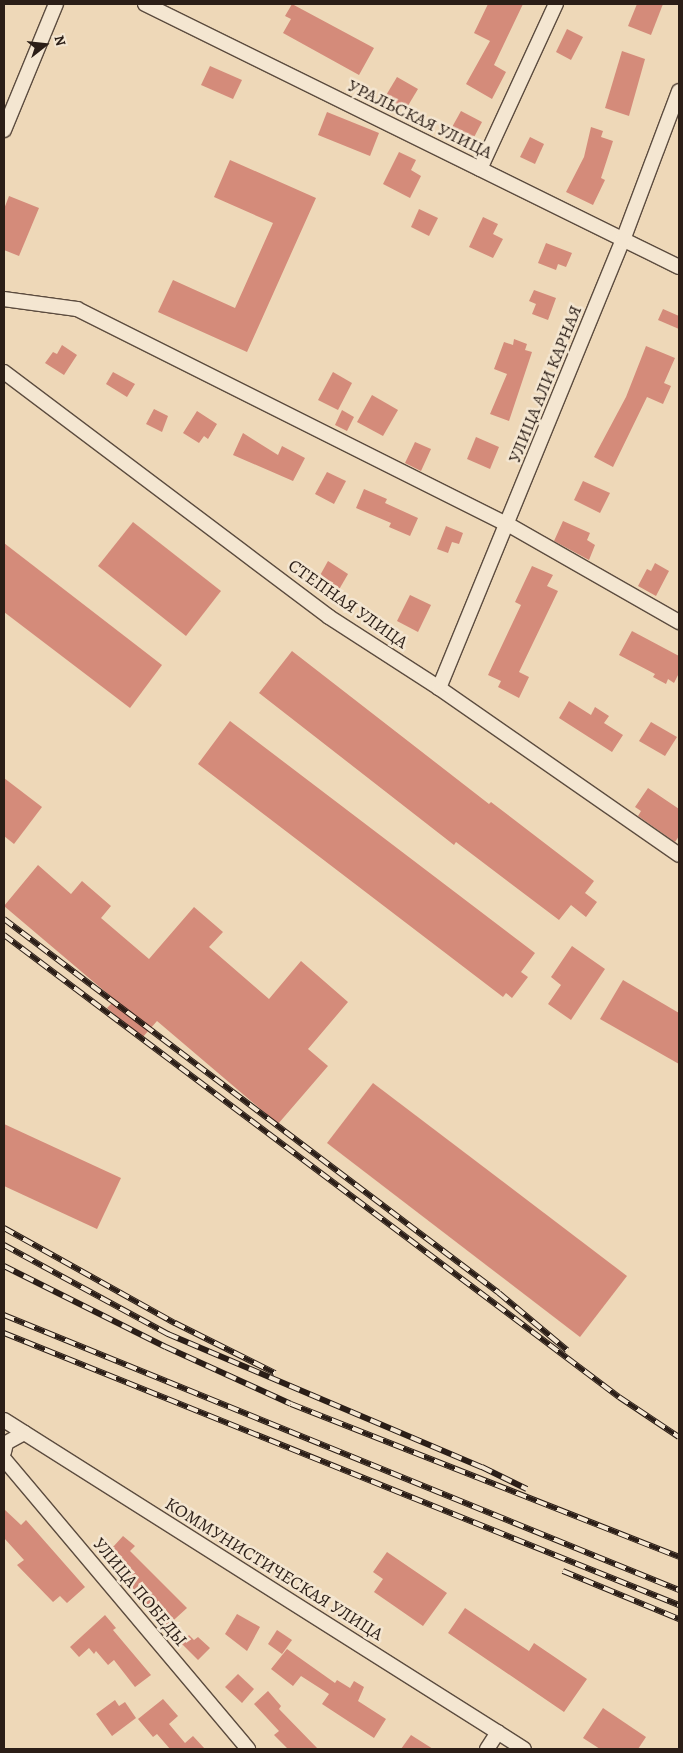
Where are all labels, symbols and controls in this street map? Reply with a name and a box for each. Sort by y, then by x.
north arrow [20,20,70,70]
text: N [49,33,70,48]
street label: УРАЛЬСКАЯ УЛИЦА [344,75,496,163]
street label: УЛИЦА АЛИ КАРНАЯ [504,302,586,466]
street label: СТЕПНАЯ УЛИЦА [284,555,412,653]
street label: КОММУНИСТИЧЕСКАЯ УЛИЦА [161,1493,387,1645]
street label: УЛИЦА ПОБЕДЫ [88,1533,192,1651]

